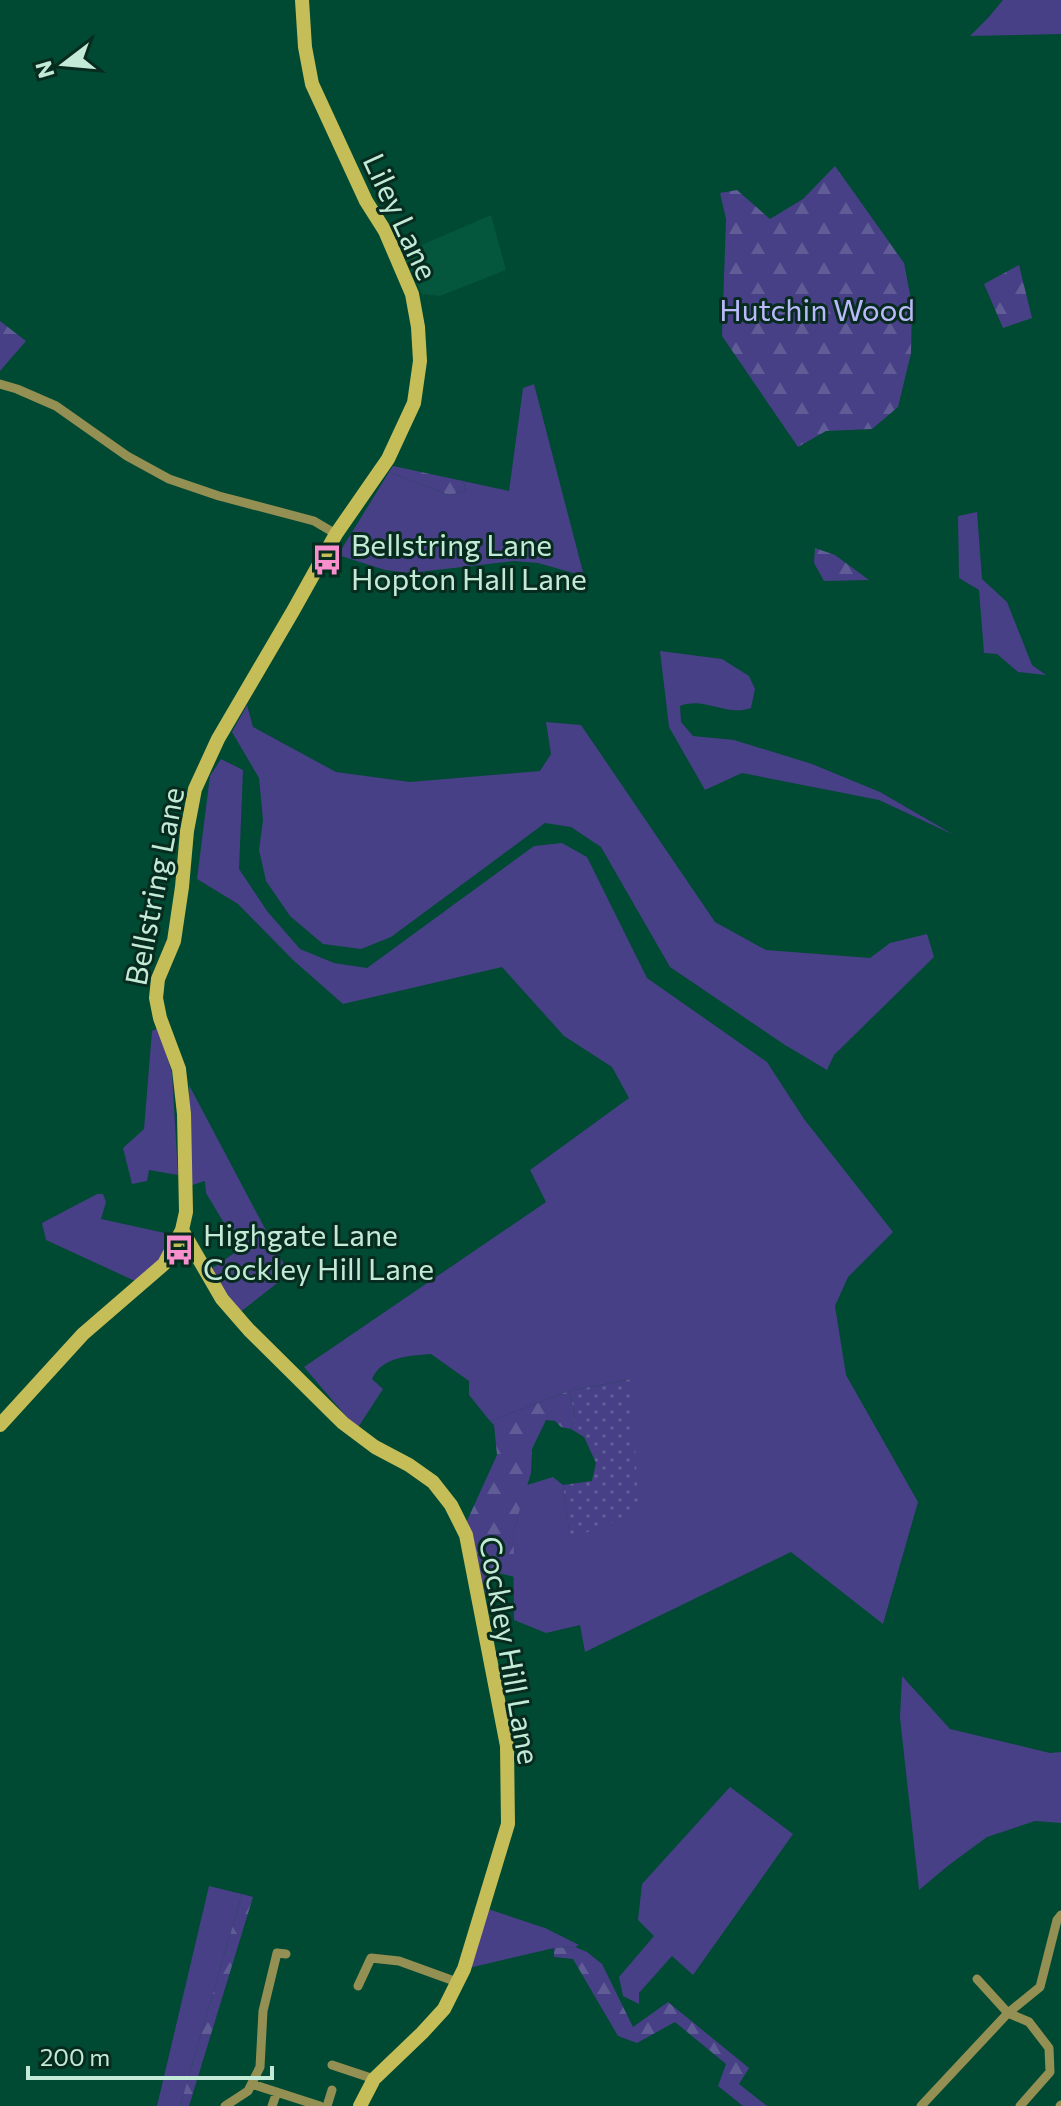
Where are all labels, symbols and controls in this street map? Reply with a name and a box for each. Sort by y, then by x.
north arrow [24,24,104,104]
text: N [29,58,60,81]
street label: Liley Lane [357,147,447,285]
park label: Hutchin Wood [719,290,915,327]
place label: Bellstring Lane Hopton Hall Lane [351,525,587,596]
bus stop icon: Bellstring Lane Hopton Hall Lane [310,543,344,577]
street label: Bellstring Lane [116,784,190,988]
place label: Highgate Lane Cockley Hill Lane [203,1215,434,1286]
bus stop icon: Highgate Lane Cockley Hill Lane [162,1233,196,1267]
street label: Cockley Hill Lane [473,1533,549,1767]
scale bar [28,2030,272,2080]
text: 200 m [40,2042,110,2071]

